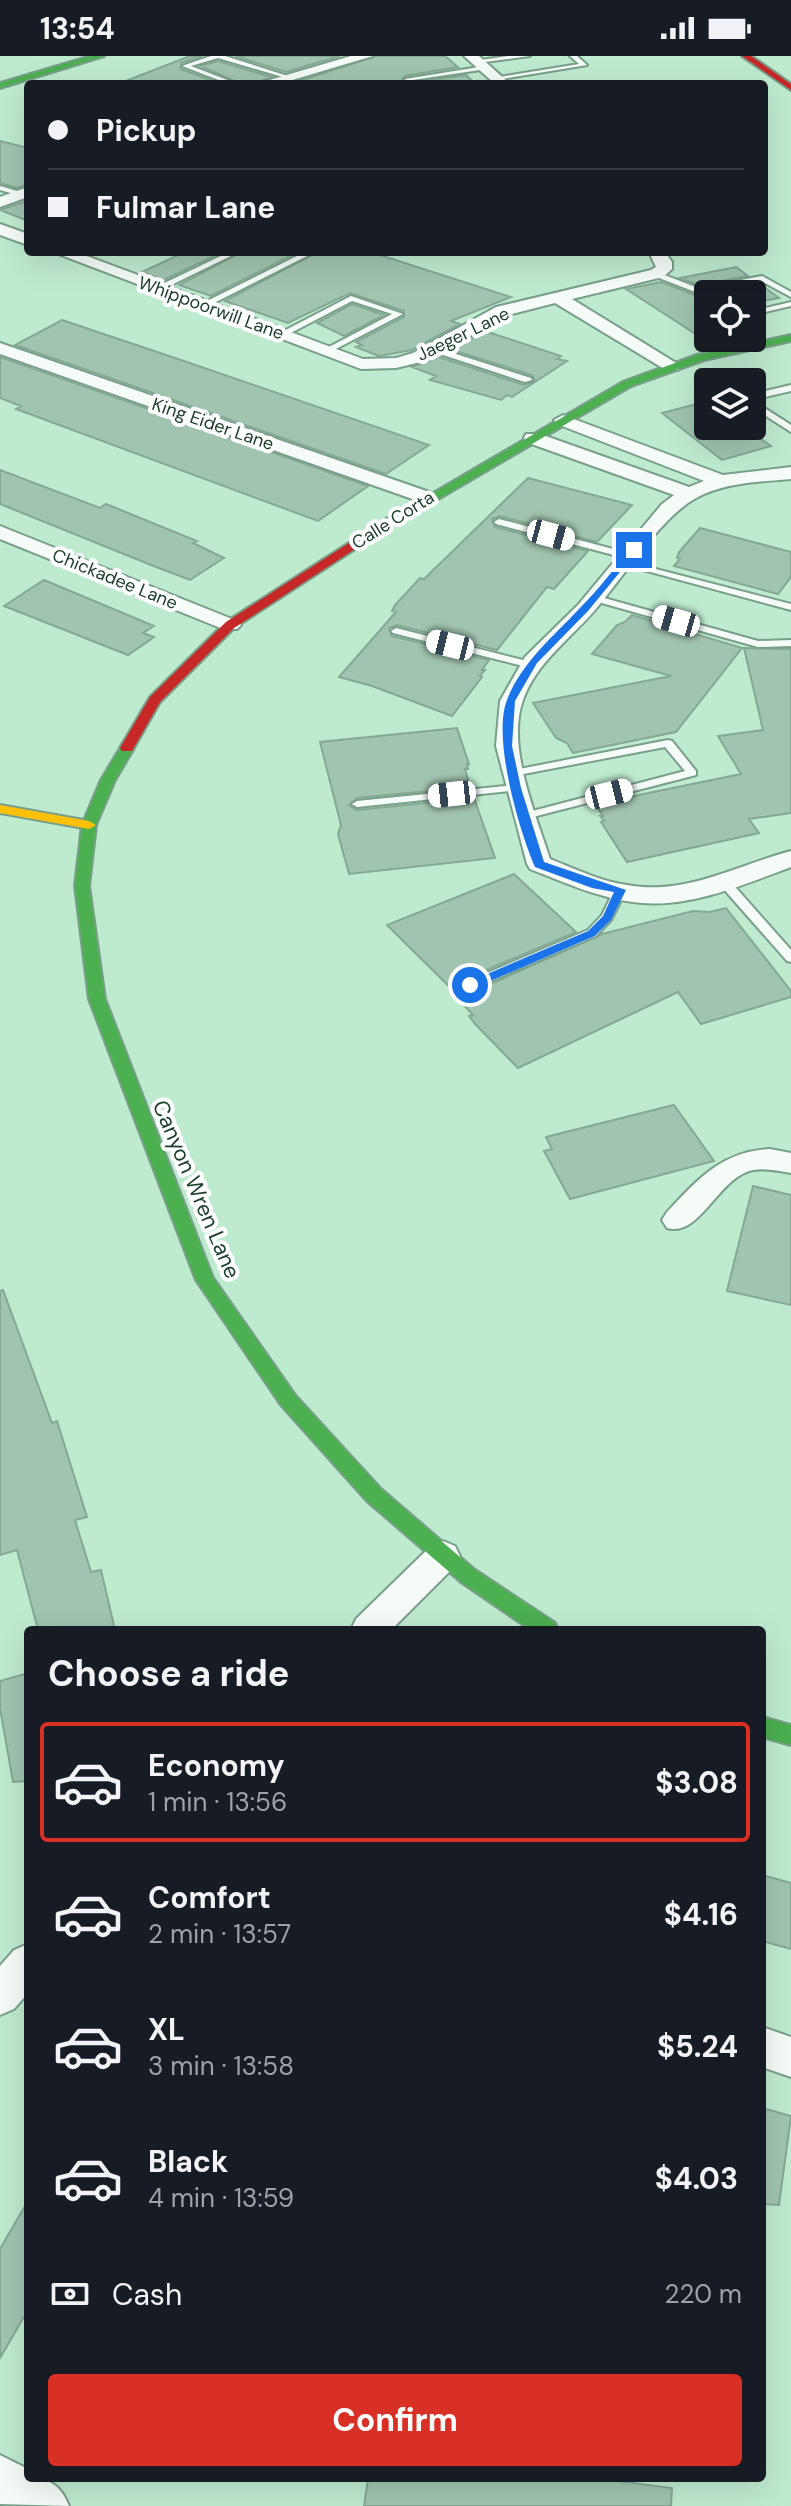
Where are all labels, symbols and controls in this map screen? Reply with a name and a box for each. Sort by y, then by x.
text: 13:54 [40,9,115,48]
text: Pickup [96,111,196,150]
text: Fulmar Lane [96,188,275,227]
street label: Whippoorwill Lane [135,271,287,345]
map controls [694,280,766,440]
button: locate [694,280,766,352]
street label: Jaeger Lane [413,301,513,367]
button: layers [694,368,766,440]
street label: King Eider Lane [149,392,277,456]
street label: Calle Corta [347,485,439,555]
car [525,517,577,553]
route end [616,532,652,568]
street label: Chickadee Lane [49,543,181,615]
car [650,603,702,639]
car [424,628,476,662]
car [583,777,635,811]
car [427,780,477,808]
route start [452,967,488,1003]
street label: Canyon Wren Lane [146,1096,247,1283]
text: Choose a ride [48,1650,289,1697]
icon: car [52,1746,124,1818]
text: Economy [148,1746,285,1785]
text: $3.08 [655,1763,738,1802]
text: 1 min · 13:56 [148,1785,287,1819]
icon: car [52,1878,124,1950]
text: Comfort [148,1878,271,1917]
text: $4.16 [664,1895,738,1934]
text: 2 min · 13:57 [148,1917,291,1951]
icon: car [52,2010,124,2082]
text: XL [148,2010,185,2049]
text: $5.24 [657,2027,738,2066]
text: 3 min · 13:58 [148,2049,294,2083]
icon: car [52,2142,124,2214]
text: Black [148,2142,228,2181]
text: $4.03 [655,2159,738,2198]
text: 4 min · 13:59 [148,2181,294,2215]
icon: cash [48,2272,92,2316]
text: Cash [112,2275,182,2314]
text: 220 m [664,2277,742,2311]
button: Confirm [48,2374,742,2466]

